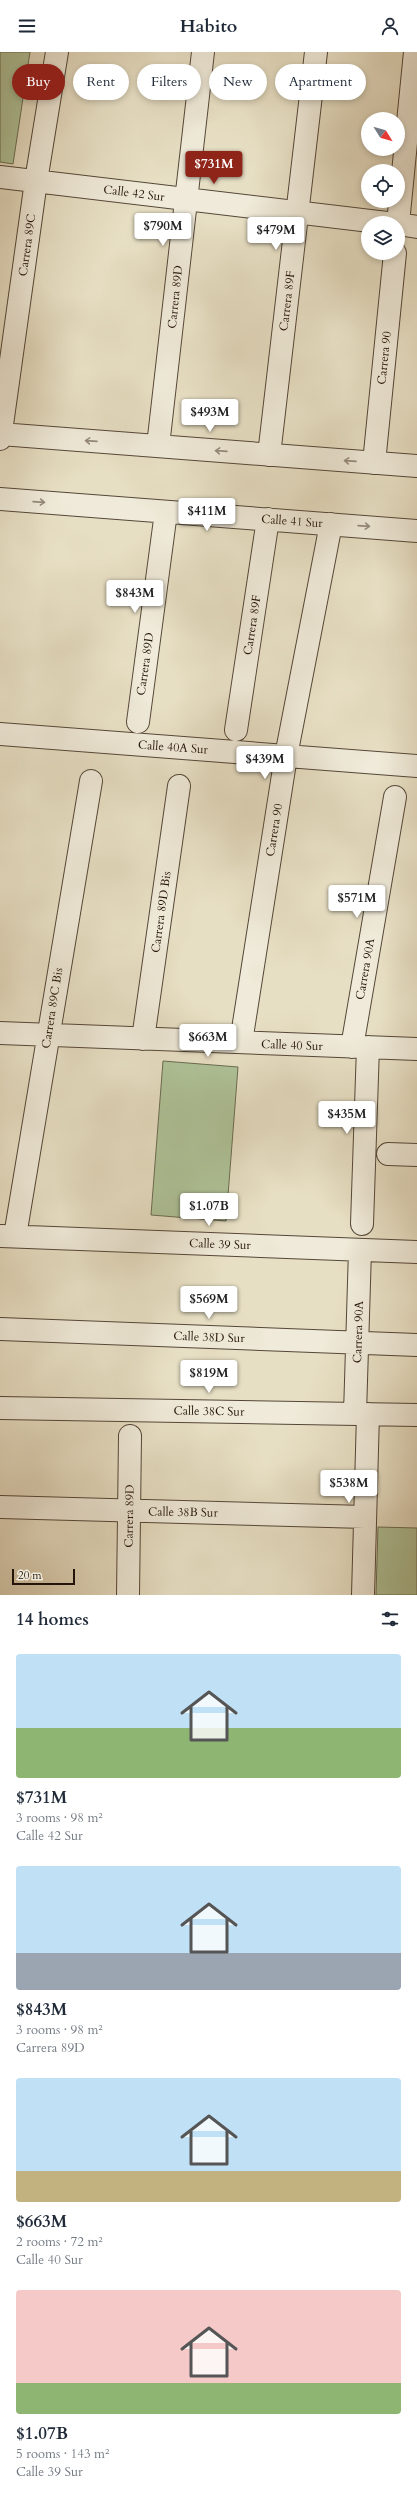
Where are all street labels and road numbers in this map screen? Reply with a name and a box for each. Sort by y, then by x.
street label: Calle 42 Sur [102,181,166,205]
street label: Carrera 89C [15,213,39,277]
street label: Carrera 89D [164,264,186,329]
street label: Carrera 89F [275,270,299,332]
street label: Carrera 90 [373,330,395,386]
street label: Calle 41 Sur [261,511,324,531]
street label: Carrera 89F [239,594,265,656]
street label: Carrera 89D [133,631,157,697]
street label: Calle 40A Sur [137,737,209,757]
street label: Carrera 90 [262,802,286,858]
street label: Carrera 89D Bis [147,870,175,954]
street label: Carrera 90A [352,937,378,1001]
street label: Carrera 89C Bis [38,966,66,1050]
street label: Calle 40 Sur [261,1036,324,1054]
street label: Calle 39 Sur [189,1235,252,1253]
street label: Carrera 90A [349,1300,367,1363]
street label: Calle 38D Sur [173,1328,246,1346]
street label: Calle 38C Sur [173,1402,245,1420]
street label: Carrera 89D [120,1484,138,1548]
street label: Calle 38B Sur [148,1503,219,1521]

